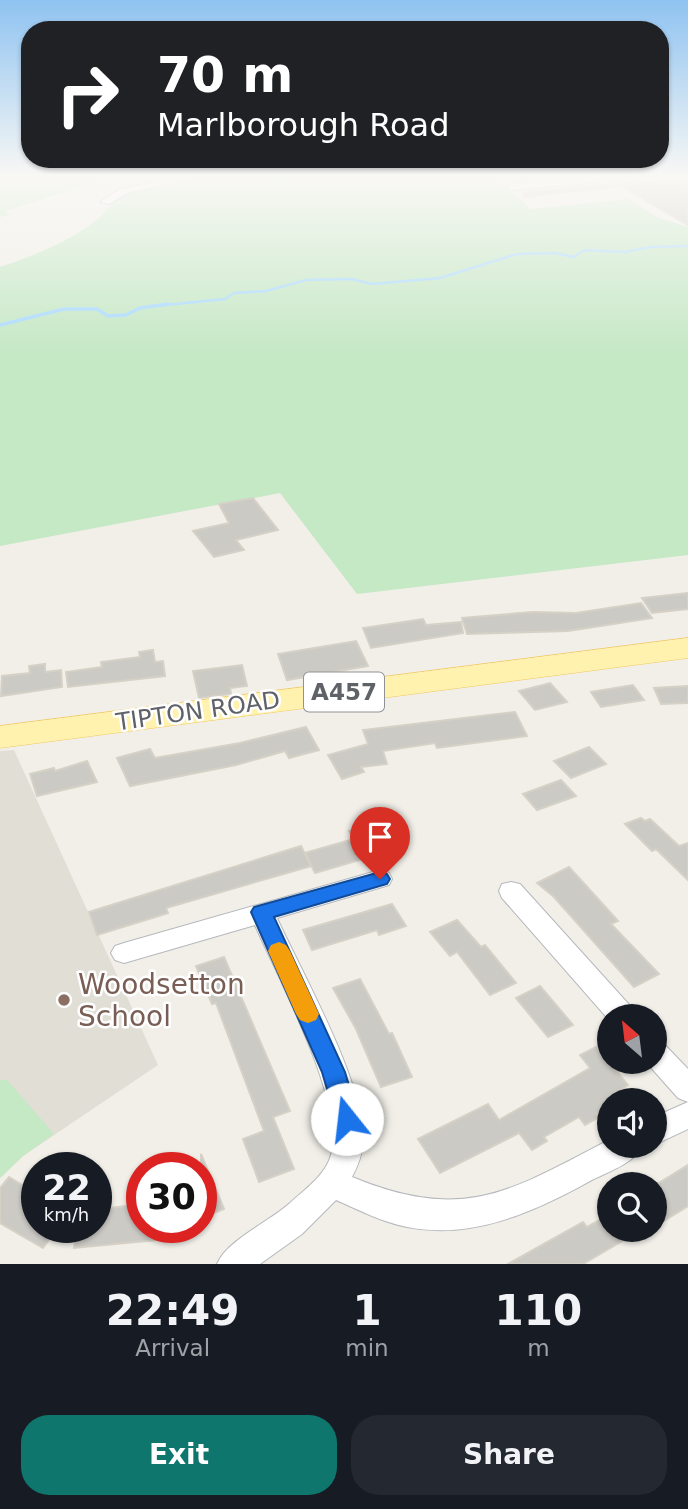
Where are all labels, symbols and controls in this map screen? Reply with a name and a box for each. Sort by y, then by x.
text: 70 m [157,47,293,104]
icon: right [42,49,133,140]
text: Marlborough Road [157,106,450,144]
road number: A457 [304,672,384,712]
street label: TIPTON ROAD [113,686,282,737]
pin [350,807,410,879]
icon: arrive [361,818,399,856]
place label: Woodsetton School [78,968,245,1033]
marker: Woodsetton School [56,992,72,1008]
north arrow [597,1004,667,1074]
map controls [597,1004,667,1242]
position arrow [310,1082,384,1156]
button: sound [597,1088,667,1158]
speed limit sign: 30 [126,1152,217,1243]
text: 22 [42,1168,91,1208]
button: search [597,1172,667,1242]
text: km/h [44,1204,89,1225]
text: 22:49 [106,1286,240,1335]
text: 1 [352,1286,382,1335]
text: 110 [495,1286,582,1335]
text: Arrival [135,1335,210,1361]
text: min [345,1335,389,1361]
text: m [527,1335,550,1361]
button: Exit [21,1415,337,1495]
button: Share [351,1415,667,1495]

